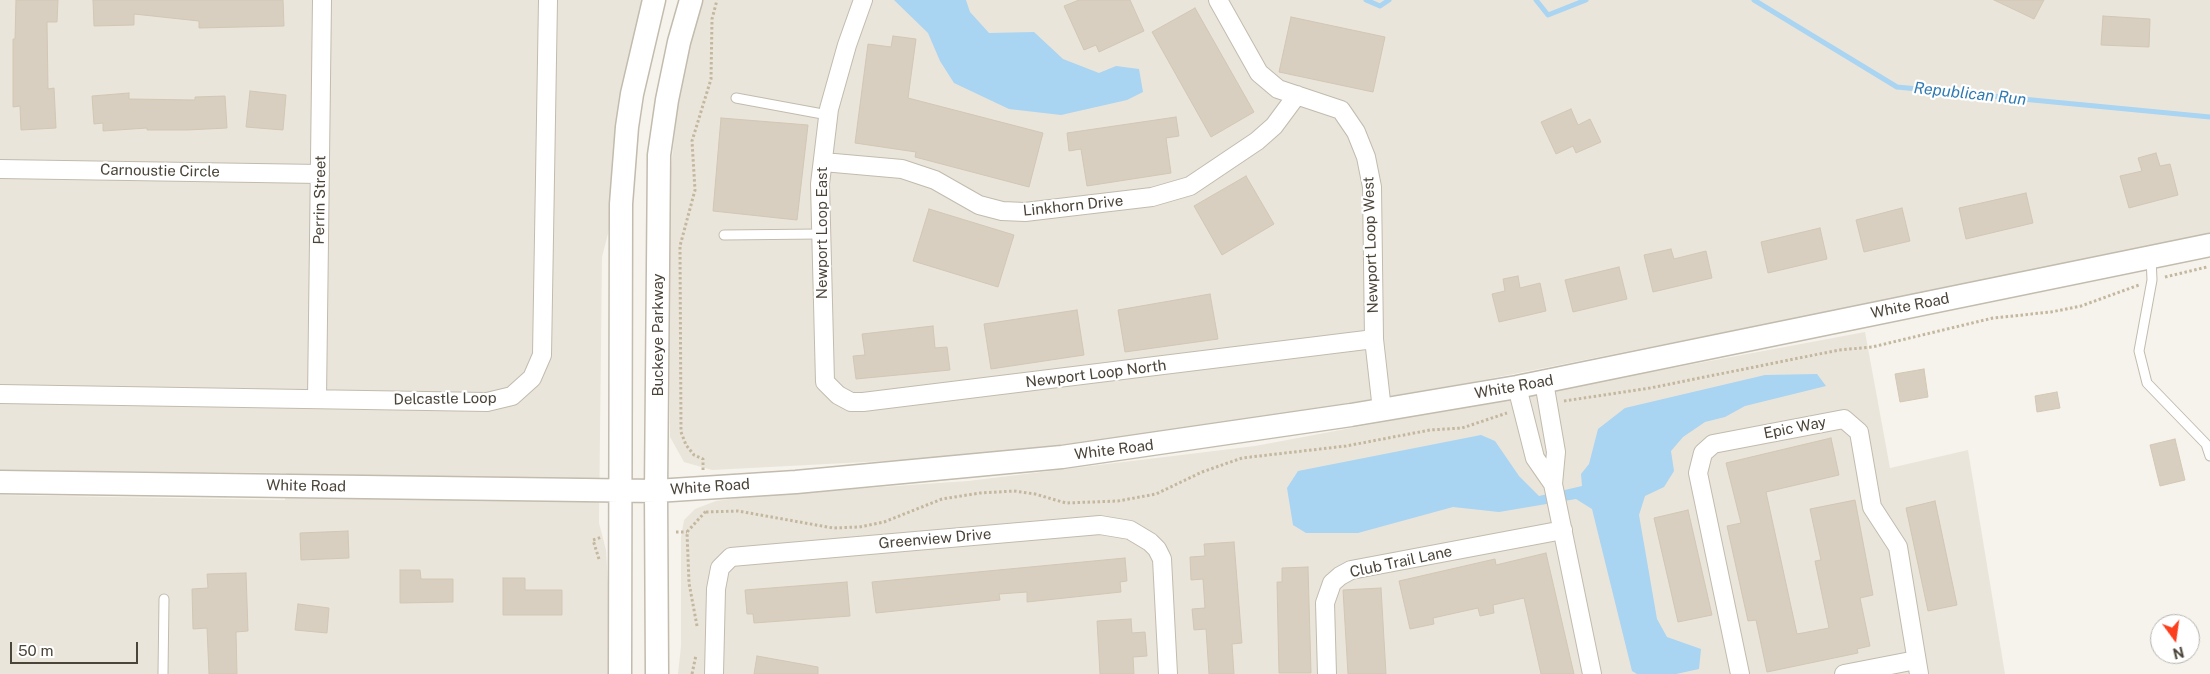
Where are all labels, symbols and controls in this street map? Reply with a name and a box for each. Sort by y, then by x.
water label: Republican Run [1913,79,2027,109]
street label: Perrin Street [310,155,330,245]
street label: Carnoustie Circle [100,161,220,181]
street label: Newport Loop East [813,167,831,299]
street label: Newport Loop West [1360,176,1382,314]
street label: Linkhorn Drive [1022,192,1124,220]
street label: Buckeye Parkway [649,273,667,397]
street label: White Road [1869,290,1951,322]
street label: Newport Loop North [1025,356,1167,392]
street label: White Road [1473,371,1555,403]
street label: Delcastle Loop [393,389,497,409]
street label: Epic Way [1762,413,1828,443]
street label: White Road [1073,436,1155,464]
street label: White Road [669,475,751,499]
street label: White Road [266,476,346,496]
street label: Greenview Drive [878,525,992,553]
street label: Club Trail Lane [1348,542,1454,582]
north arrow [2150,614,2200,664]
scale bar [12,632,140,664]
text: 50 m [18,642,53,659]
text: N [2171,643,2186,662]

